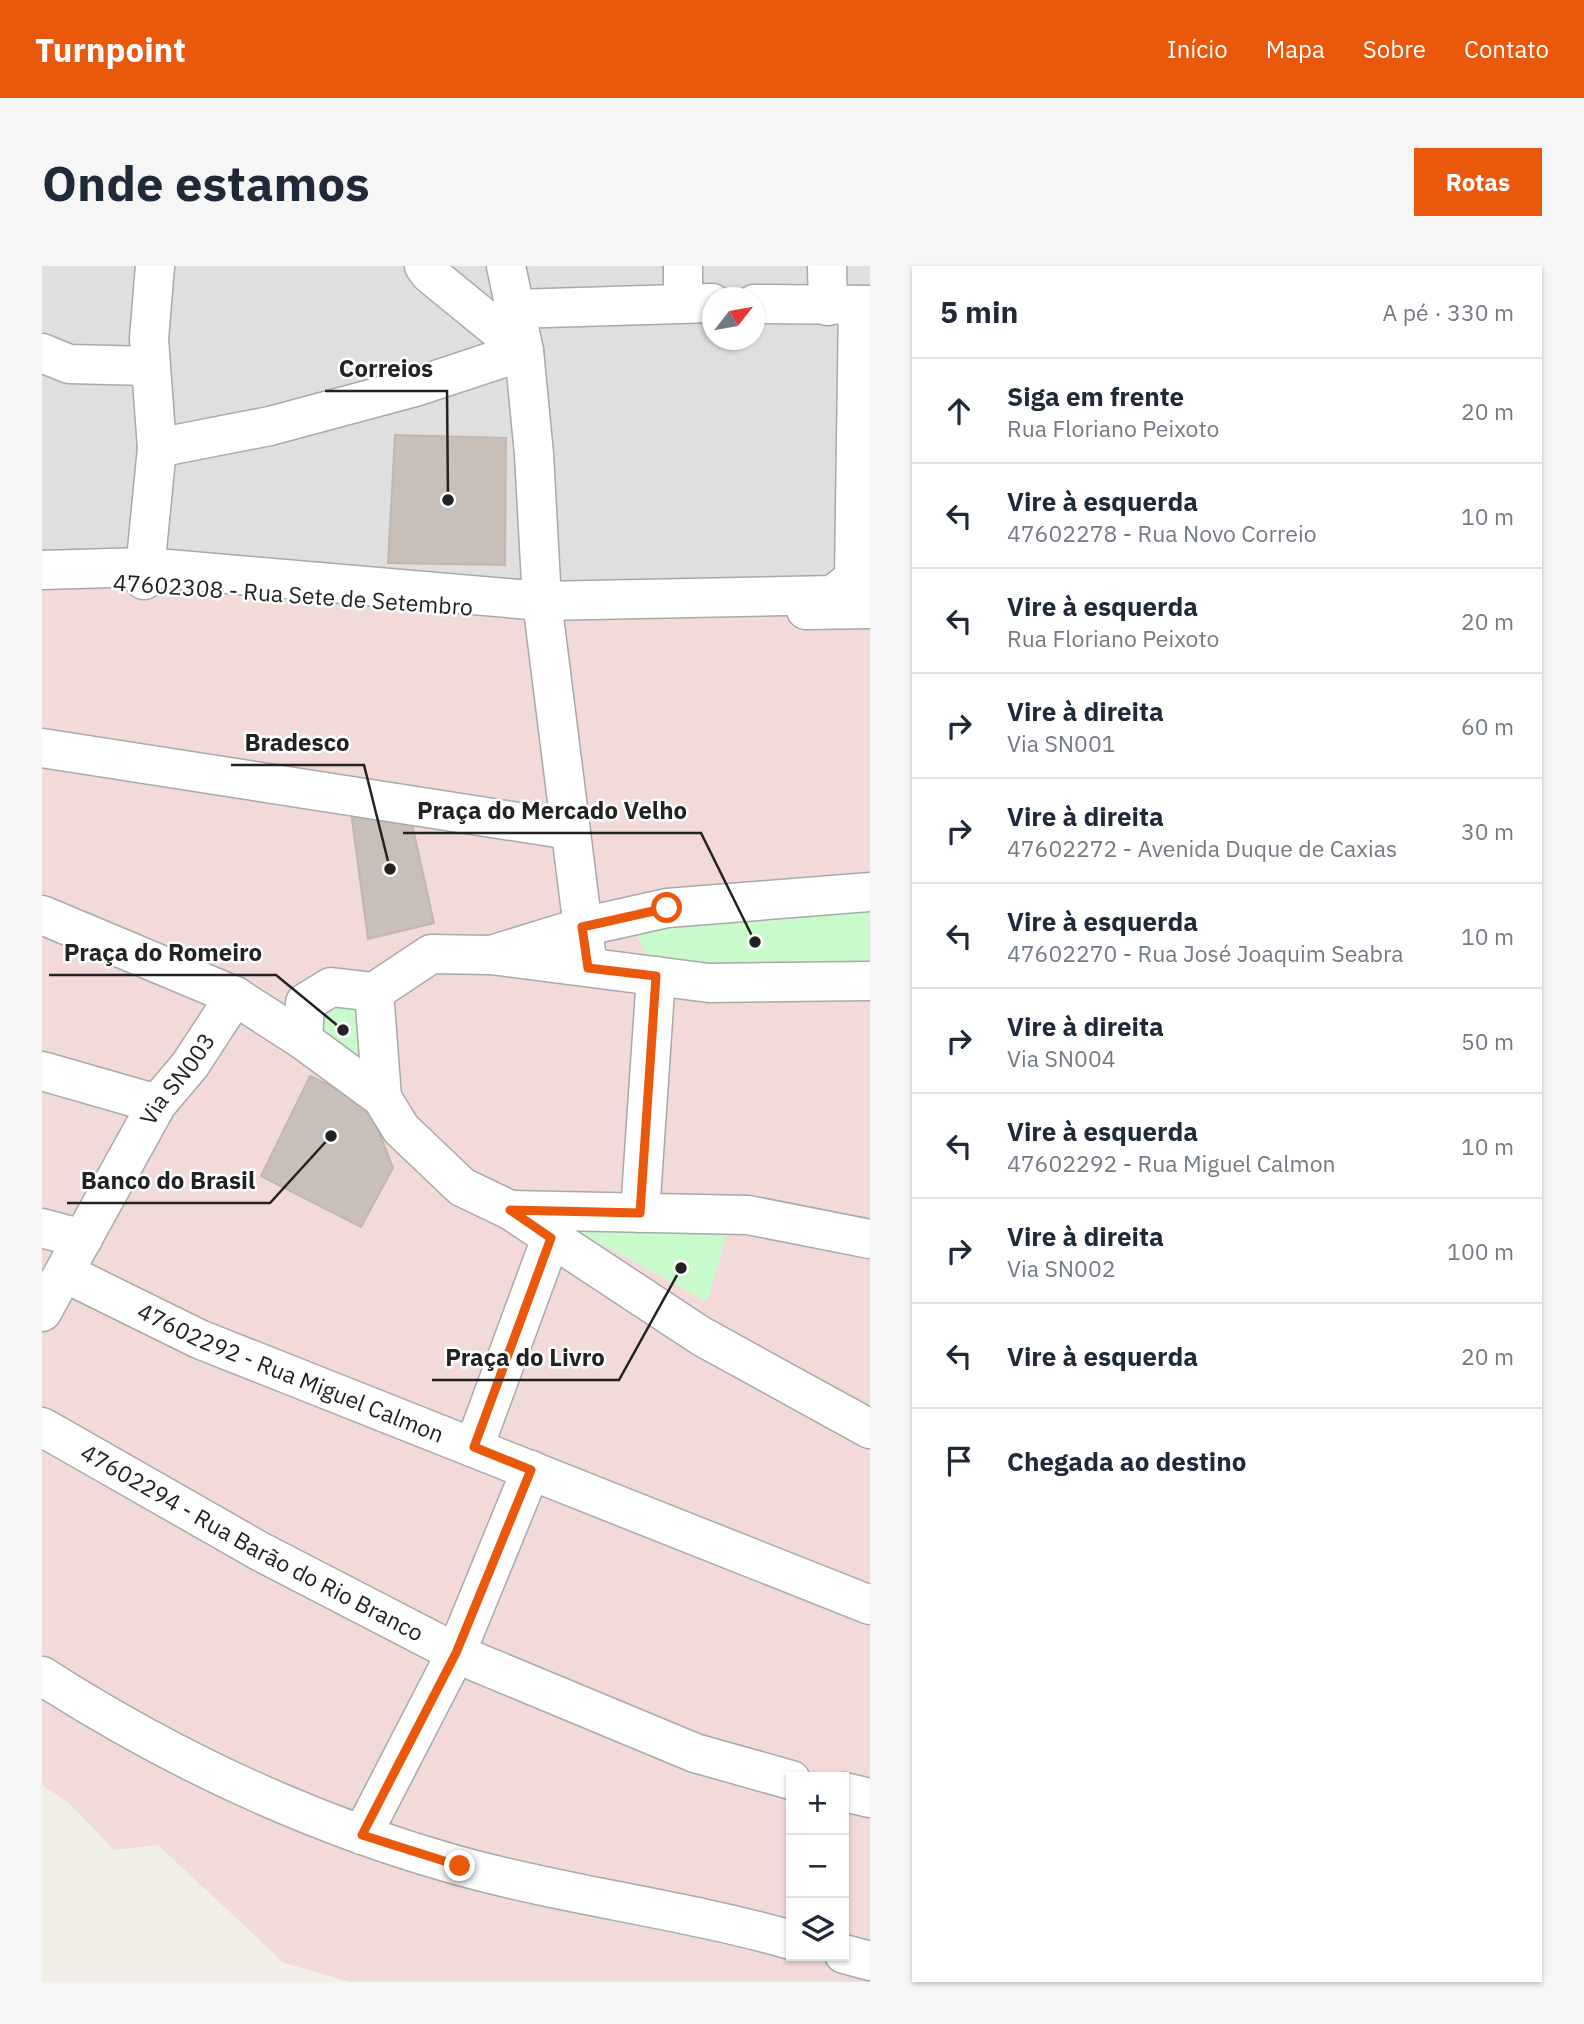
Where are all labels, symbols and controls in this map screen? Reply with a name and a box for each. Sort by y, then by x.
text: Turnpoint [35,28,186,71]
text: Início [1167,33,1228,65]
text: Mapa [1266,33,1325,65]
text: Sobre [1363,33,1426,65]
text: Contato [1464,33,1549,65]
button: Rotas [1414,148,1542,216]
text: Onde estamos [42,151,370,214]
north arrow [702,287,765,350]
text: 5 min [940,292,1018,331]
text: A pé · 330 m [1383,297,1514,327]
callout: Correios [325,346,447,391]
text: Correios [339,352,433,384]
text: Siga em frente [1007,379,1184,413]
icon: ahead [940,392,978,430]
text: 20 m [1461,396,1514,426]
text: Rua Floriano Peixoto [1007,413,1219,443]
text: Vire à esquerda [1007,484,1198,518]
icon: left [940,497,978,535]
text: 10 m [1461,501,1514,531]
text: 47602278 - Rua Novo Correio [1007,518,1317,548]
street label: 47602308 - Rua Sete de Setembro [112,566,474,622]
text: Vire à esquerda [1007,589,1198,623]
icon: left [940,602,978,640]
text: 20 m [1461,606,1514,636]
text: Rua Floriano Peixoto [1007,623,1219,653]
text: Vire à direita [1007,694,1164,728]
icon: right [940,707,978,745]
text: 60 m [1461,711,1514,741]
callout: Bradesco [231,720,364,765]
text: Bradesco [244,726,350,758]
text: Via SN001 [1007,728,1116,758]
callout: Praça do Mercado Velho [403,788,701,833]
text: Praça do Mercado Velho [417,794,687,826]
text: Vire à direita [1007,799,1164,833]
icon: right [940,812,978,850]
text: 30 m [1461,816,1514,846]
text: 47602272 - Avenida Duque de Caxias [1007,833,1397,863]
route start [651,892,682,923]
text: Vire à esquerda [1007,904,1198,938]
icon: left [940,917,978,955]
text: 10 m [1461,921,1514,951]
callout: Praça do Romeiro [49,930,276,975]
text: Praça do Romeiro [64,936,262,968]
text: 47602270 - Rua José Joaquim Seabra [1007,938,1404,968]
text: Vire à direita [1007,1009,1164,1043]
icon: right [940,1022,978,1060]
text: 50 m [1461,1026,1514,1056]
street label: Via SN003 [132,1027,221,1130]
text: Via SN004 [1007,1043,1116,1073]
text: Vire à esquerda [1007,1114,1198,1148]
icon: left [940,1127,978,1165]
text: 10 m [1461,1131,1514,1161]
text: 47602292 - Rua Miguel Calmon [1007,1148,1336,1178]
callout: Banco do Brasil [67,1158,270,1203]
text: Banco do Brasil [81,1164,255,1196]
text: Vire à direita [1007,1219,1164,1253]
icon: right [940,1232,978,1270]
text: 100 m [1447,1236,1514,1266]
text: Via SN002 [1007,1253,1116,1283]
street label: 47602292 - Rua Miguel Calmon [133,1295,449,1449]
callout: Praça do Livro [432,1335,619,1380]
icon: left [940,1337,978,1375]
text: Vire à esquerda [1007,1339,1198,1373]
text: Praça do Livro [445,1341,605,1373]
text: 20 m [1461,1341,1514,1371]
street label: 47602294 - Rua Barão do Rio Branco [76,1436,429,1648]
icon: arrive [940,1442,978,1480]
text: Chegada ao destino [1007,1444,1246,1478]
map controls [786,1772,849,1961]
button: + [786,1772,849,1835]
button: − [786,1835,849,1898]
route end [444,1850,475,1881]
button: layers [786,1898,849,1961]

